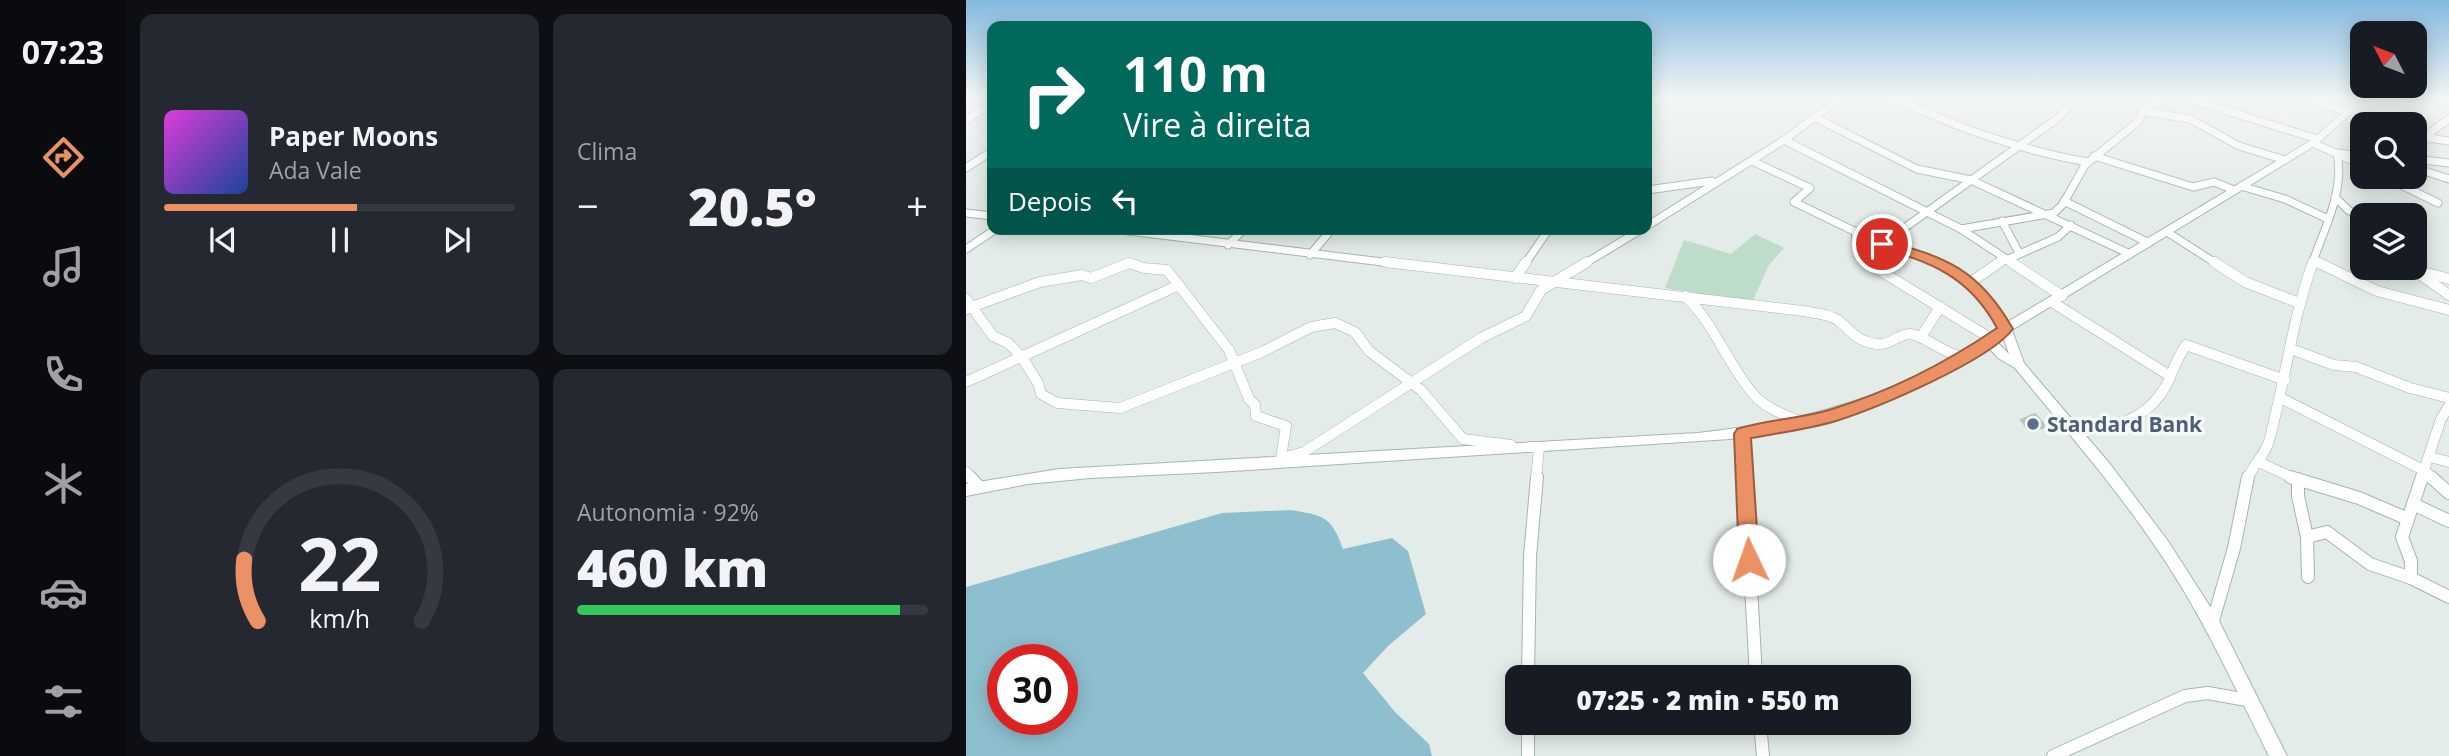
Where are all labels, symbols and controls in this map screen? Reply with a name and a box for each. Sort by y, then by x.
north arrow [2350,21,2427,98]
map controls [2350,21,2427,280]
text: 07:23 [22,30,104,73]
text: 110 m [1123,40,1268,106]
icon: right [1008,49,1099,140]
text: Vire à direita [1123,103,1312,146]
button: search [2350,112,2427,189]
text: Paper Moons [269,118,438,154]
icon: directions [39,133,88,182]
text: Clima [577,135,637,167]
text: Ada Vale [269,154,362,186]
text: 20.5° [688,170,817,241]
text: − [577,179,599,231]
text: + [906,179,928,231]
icon: left [1106,182,1144,220]
text: Depois [1008,183,1092,219]
button: layers [2350,203,2427,280]
pin [1852,214,1912,274]
icon: previous [204,221,242,259]
icon: pause [321,221,359,259]
icon: next [438,221,476,259]
icon: arrive [1863,225,1901,263]
icon: music [39,242,88,291]
icon: phone [39,350,88,399]
place label: Standard Bank [2047,410,2203,438]
marker: Standard Bank [2025,416,2041,432]
icon: climate [39,459,88,508]
text: Autonomia · 92% [577,496,759,528]
text: 22 [298,514,381,613]
position arrow [1712,523,1786,597]
text: 460 km [577,531,768,602]
icon: car [39,568,88,617]
text: km/h [309,601,370,635]
speed limit sign: 30 [987,644,1078,735]
icon: filters [39,677,88,726]
text: 07:25 · 2 min · 550 m [1577,682,1839,718]

